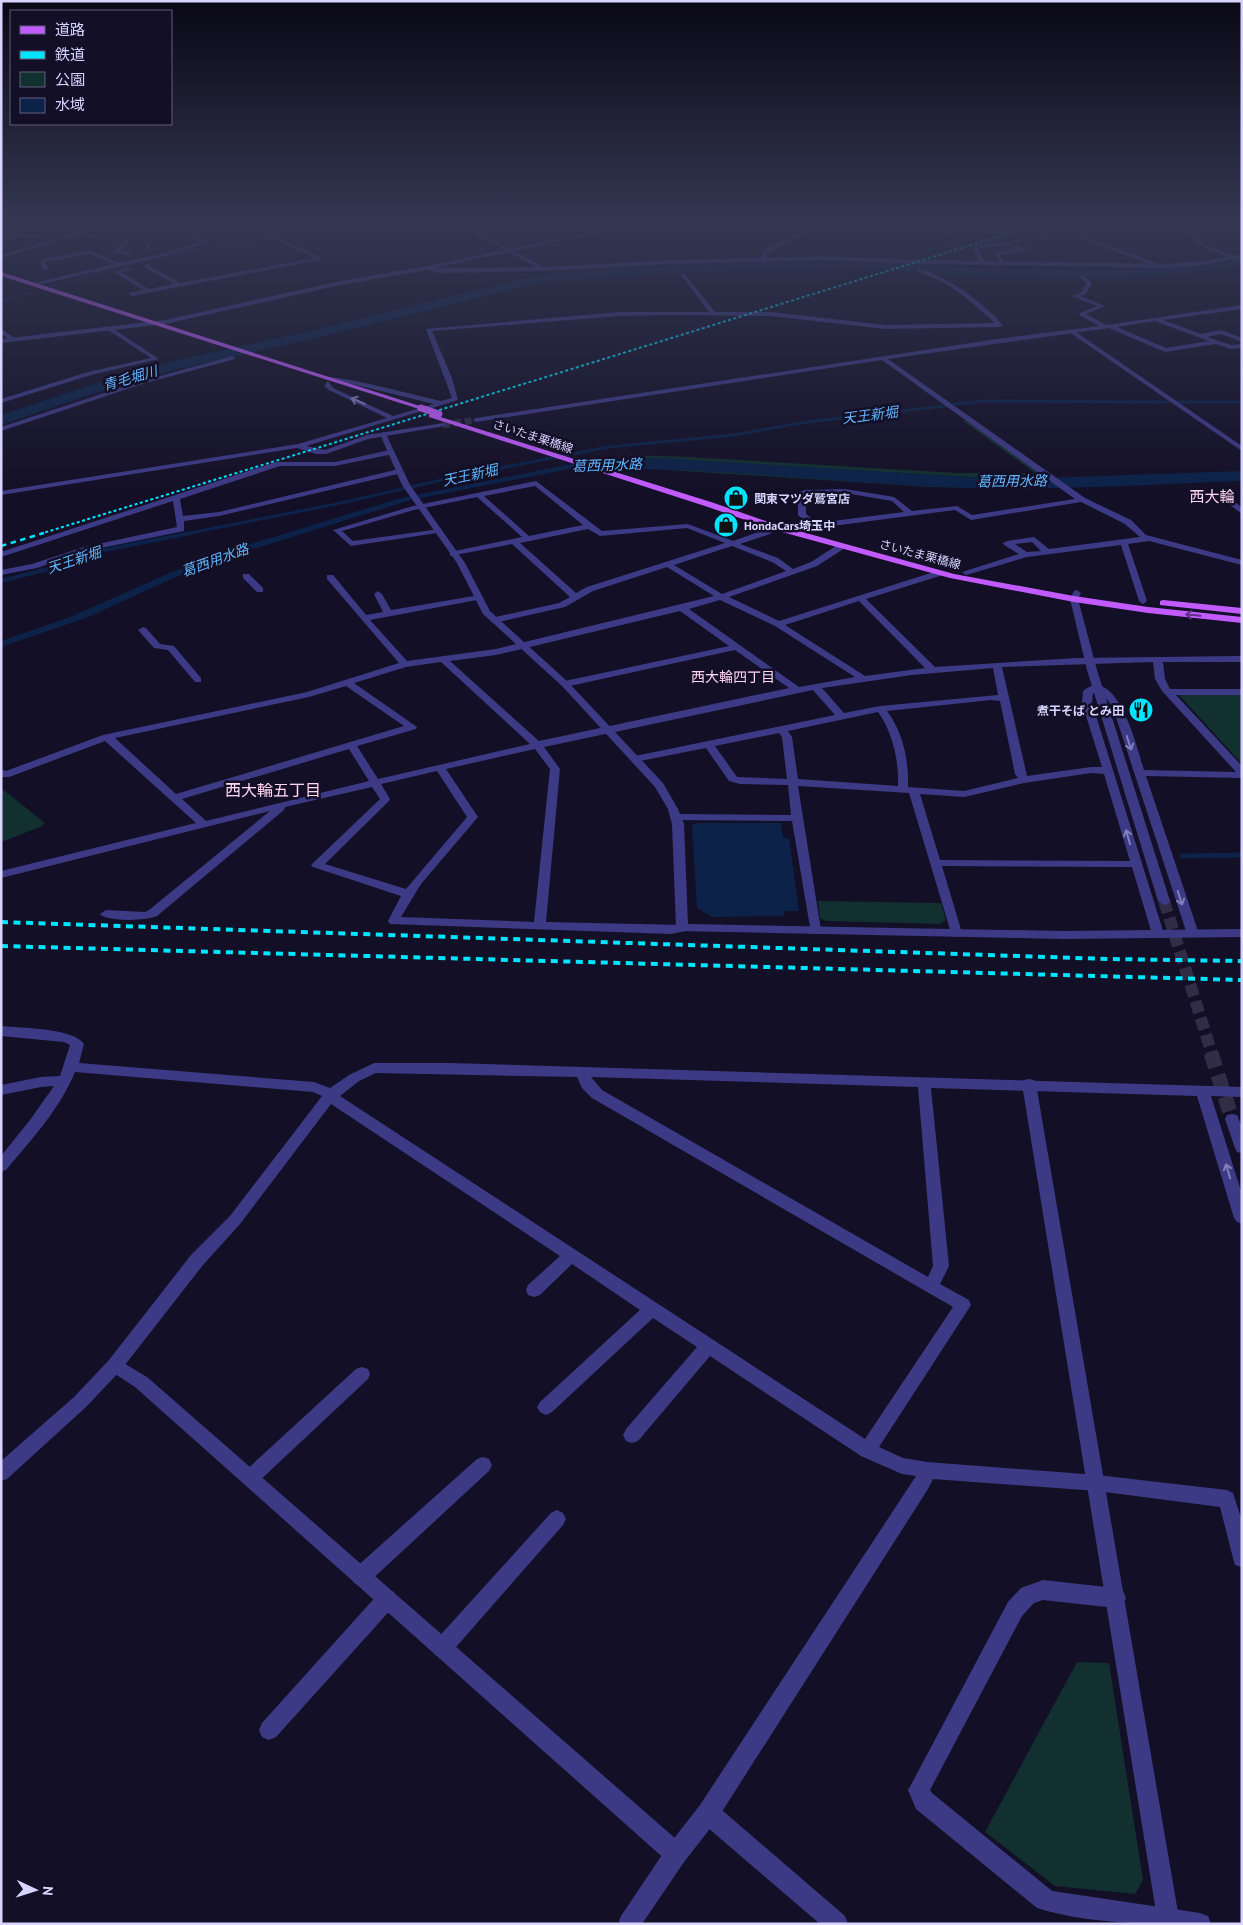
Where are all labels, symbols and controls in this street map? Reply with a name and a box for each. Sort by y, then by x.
legend [10,10,172,125]
text: 道路 [55,20,85,39]
text: 鉄道 [55,45,85,64]
text: 公園 [55,70,85,89]
text: 水域 [55,95,85,114]
water label: 青毛堀川 [101,361,161,394]
one-way arrow [351,396,366,406]
water label: 天王新堀 [841,402,901,427]
street label: さいたま栗橋線 [491,416,575,456]
water label: 葛西用水路 [572,455,643,475]
water label: 天王新堀 [441,460,501,490]
water label: 葛西用水路 [977,471,1048,491]
shop icon: 関東マツダ鷲宮店 [723,485,749,511]
district label: 西大輪 [1189,487,1235,506]
place label: 関東マツダ鷲宮店 [754,491,850,506]
shop icon: HondaCars埼玉中 [713,512,739,538]
place label: HondaCars埼玉中 [744,518,835,533]
street label: さいたま栗橋線 [878,536,962,572]
water label: 葛西用水路 [179,539,252,580]
water label: 天王新堀 [45,542,105,577]
one-way arrow [1186,610,1202,620]
district label: 西大輪四丁目 [691,668,775,686]
restaurant icon: 煮干そば とみ田 [1128,697,1154,723]
place label: 煮干そば とみ田 [1037,703,1124,718]
one-way arrow [1125,735,1135,751]
district label: 西大輪五丁目 [225,780,321,800]
one-way arrow [1123,829,1133,845]
one-way arrow [1176,889,1185,905]
one-way arrow [1222,1164,1232,1180]
north arrow [10,1865,60,1915]
text: N [39,1886,57,1896]

